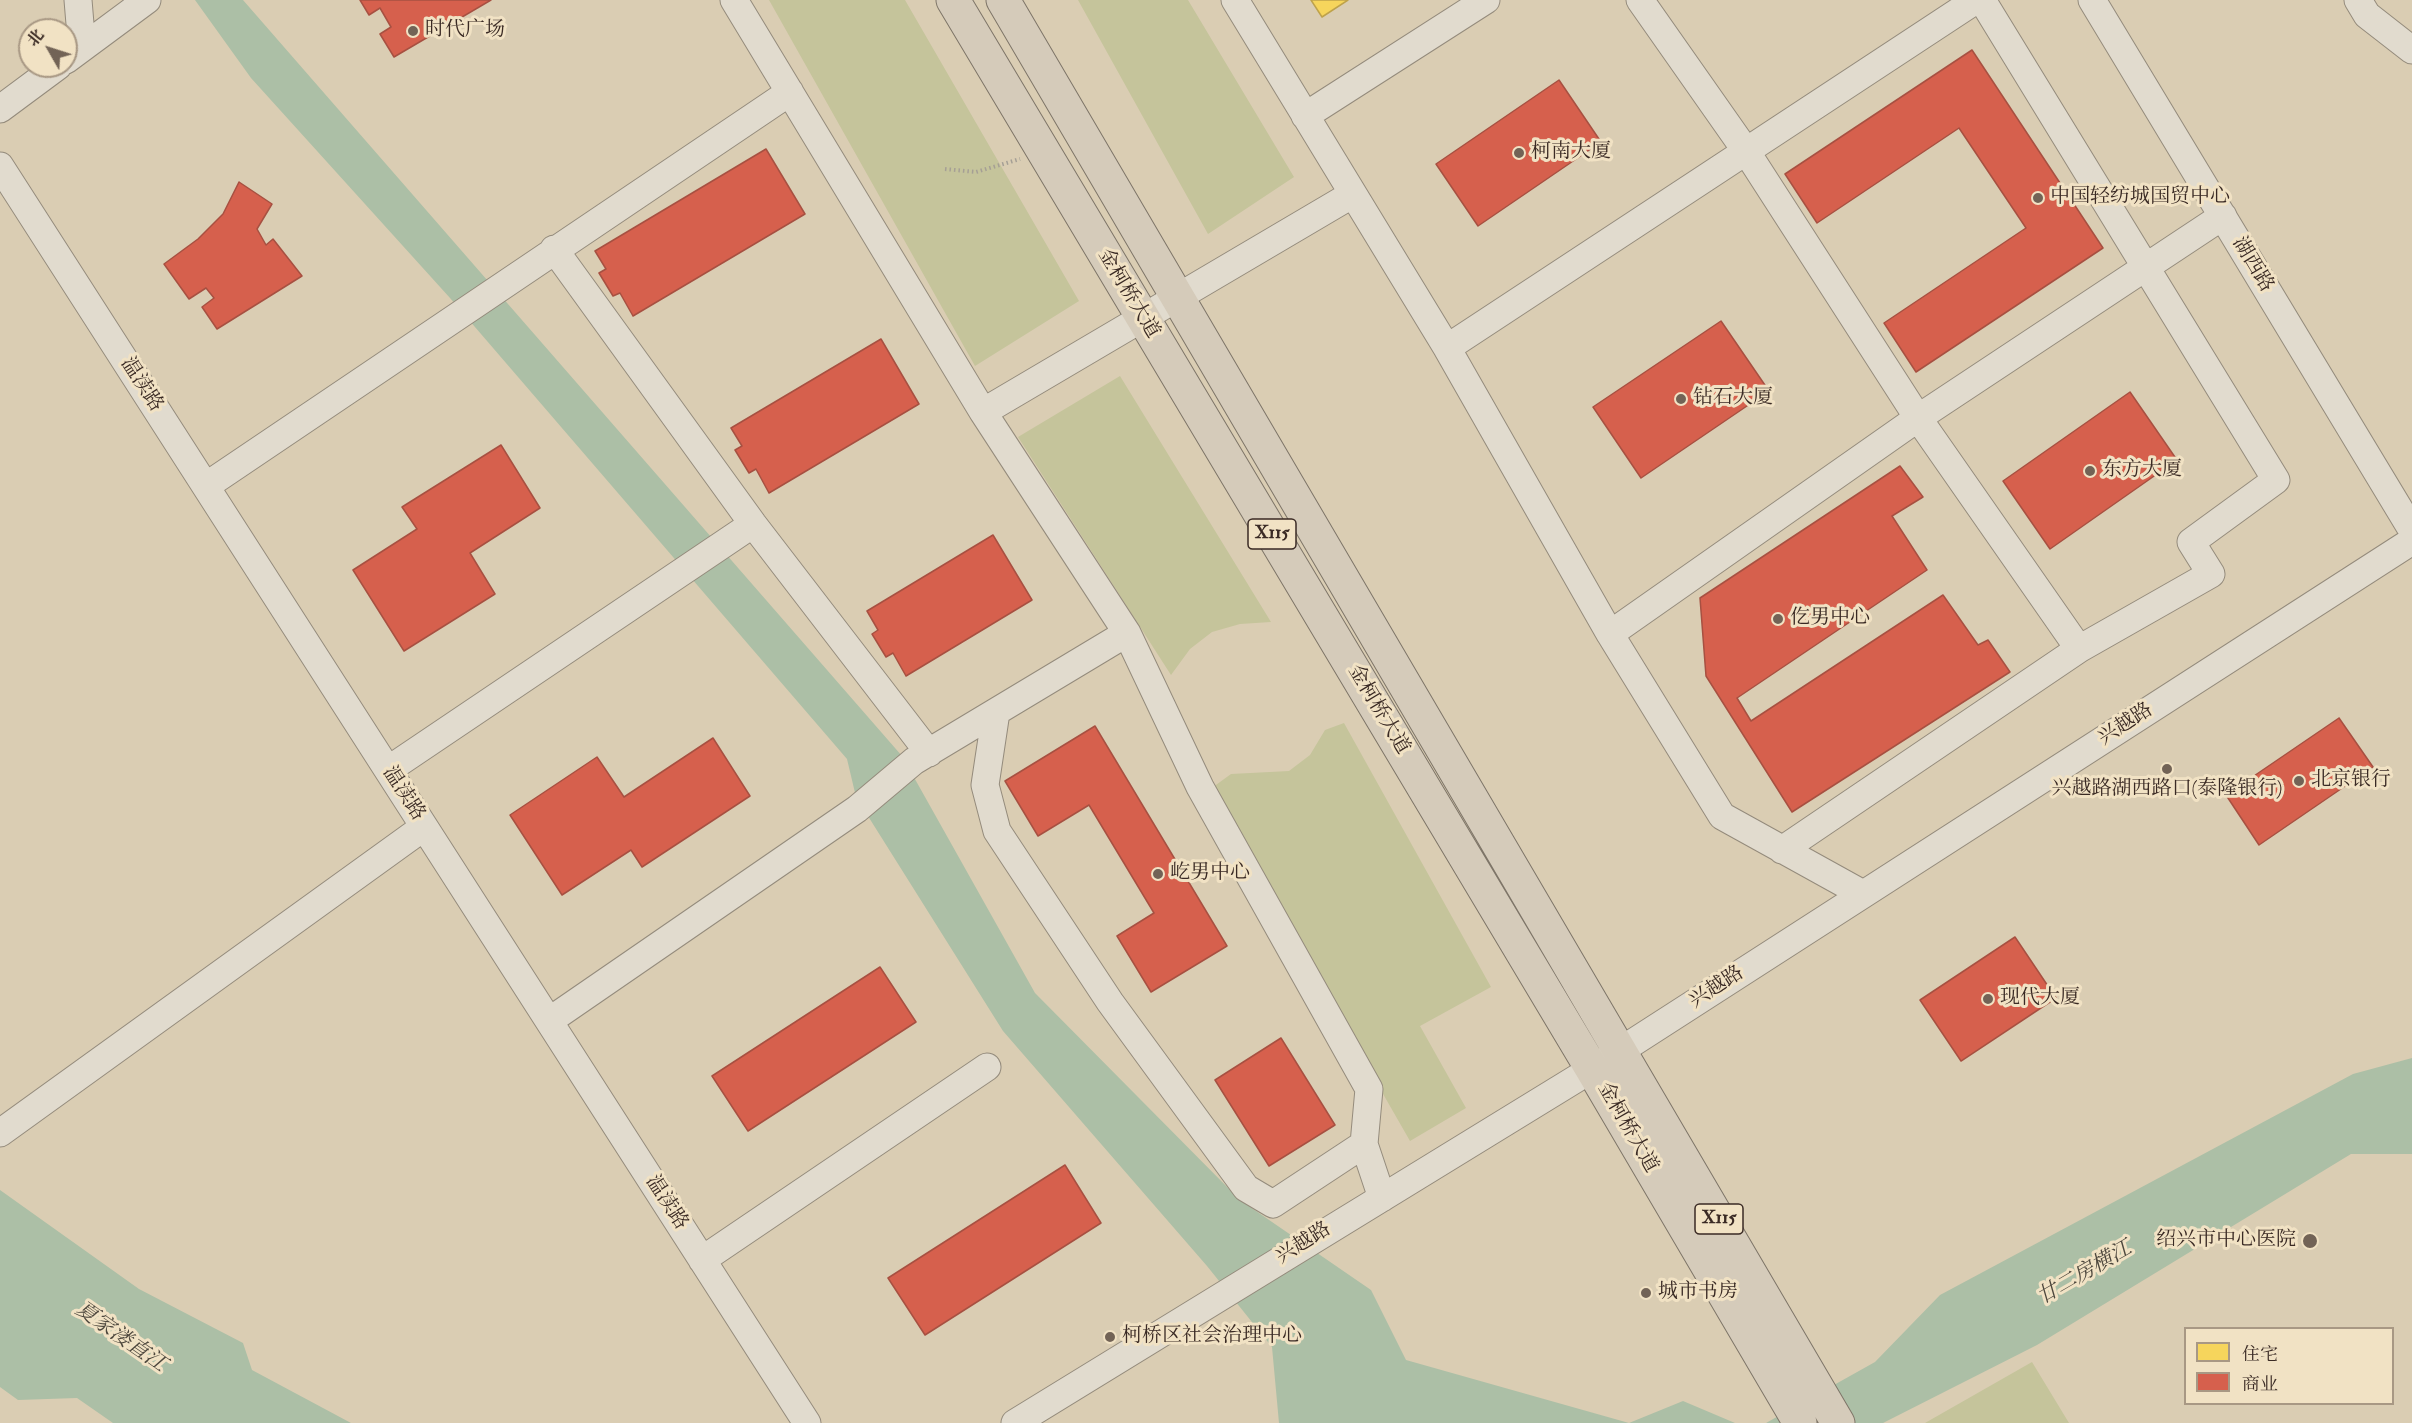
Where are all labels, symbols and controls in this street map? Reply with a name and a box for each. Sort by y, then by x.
north arrow [18,18,78,78]
place label: 时代广场 [425,19,505,43]
marker: 时代广场 [406,24,420,38]
text: 北 [23,25,48,50]
place label: 柯南大厦 [1531,141,1611,165]
marker: 柯南大厦 [1512,146,1526,160]
place label: 中国轻纺城国贸中心 [2050,186,2230,210]
marker: 中国轻纺城国贸中心 [2031,191,2045,205]
street label: 湖西路 [2226,233,2278,297]
street label: 金柯桥大道 [1092,245,1164,343]
street label: 温渎路 [115,353,167,417]
place label: 钻石大厦 [1693,387,1773,411]
marker: 钻石大厦 [1674,392,1688,406]
place label: 东方大厦 [2102,459,2182,483]
marker: 东方大厦 [2083,464,2097,478]
road number: X115 [1248,519,1296,549]
place label: 仡男中心 [1790,607,1870,631]
marker: 仡男中心 [1771,612,1785,626]
street label: 金柯桥大道 [1342,661,1414,759]
street label: 兴越路 [2094,699,2158,751]
street label: 温渎路 [377,762,429,826]
marker: 兴越路湖西路口(泰隆银行) [2160,762,2174,776]
place label: 北京银行 [2311,769,2391,793]
marker: 北京银行 [2292,774,2306,788]
place label: 兴越路湖西路口(泰隆银行) [2052,778,2282,802]
place label: 屹男中心 [1170,862,1250,886]
marker: 屹男中心 [1151,867,1165,881]
street label: 兴越路 [1685,962,1749,1014]
place label: 现代大厦 [2000,987,2080,1011]
marker: 现代大厦 [1981,992,1995,1006]
street label: 金柯桥大道 [1592,1079,1662,1177]
street label: 温渎路 [640,1171,692,1235]
road number: X115 [1695,1204,1743,1234]
street label: 兴越路 [1272,1218,1336,1270]
place label: 绍兴市中心医院 [2156,1229,2296,1253]
marker: 绍兴市中心医院 [2301,1232,2319,1250]
water label: 廿二房横江 [2033,1237,2137,1311]
place label: 城市书房 [1658,1281,1738,1305]
marker: 城市书房 [1639,1286,1653,1300]
water label: 夏家溇直江 [70,1298,170,1378]
place label: 柯桥区社会治理中心 [1122,1325,1302,1349]
legend [2184,1327,2394,1405]
marker: 柯桥区社会治理中心 [1103,1330,1117,1344]
text: 住宅 [2242,1343,2278,1366]
text: 商业 [2242,1373,2278,1396]

